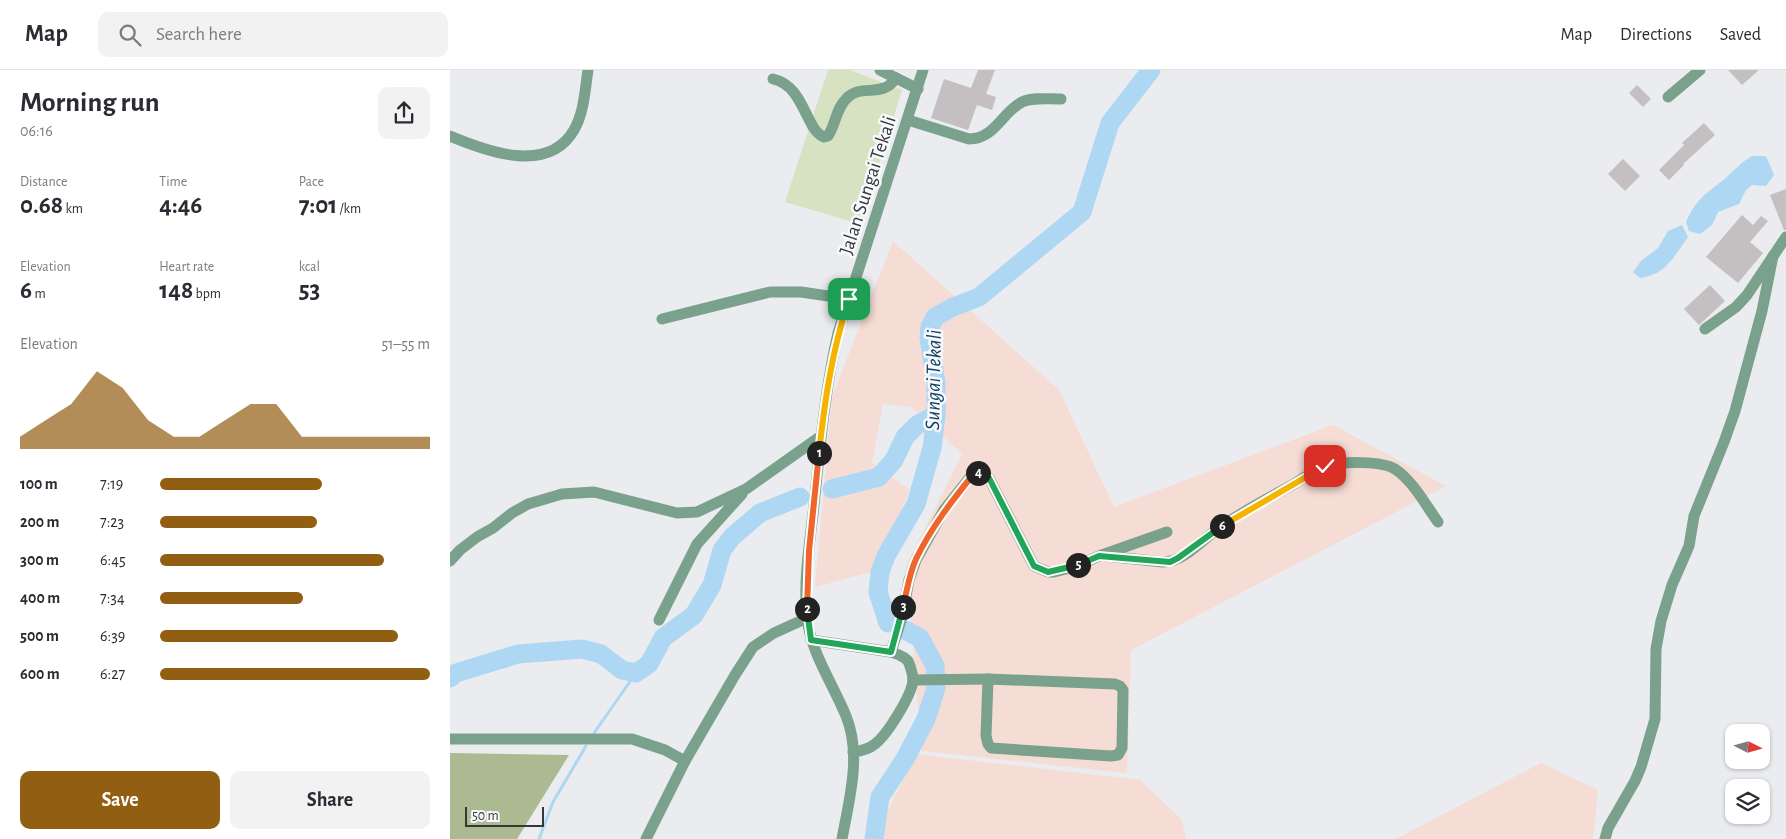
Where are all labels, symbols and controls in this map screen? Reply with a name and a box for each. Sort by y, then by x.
search box [98,12,448,57]
icon: search [116,21,144,49]
text: Map [25,22,68,46]
text: Search here [156,25,242,44]
text: Map [1561,26,1592,44]
text: Directions [1620,26,1692,44]
text: Saved [1720,26,1761,44]
button: share [378,87,430,139]
text: Morning run [20,89,160,117]
street label: Jalan Sungai Tekali [836,113,900,257]
text: 06:16 [20,123,53,139]
text: Distance [20,175,67,189]
text: Time [159,175,187,189]
text: Pace [299,175,324,189]
text: 0.68 [20,193,63,218]
text: 4:46 [159,193,202,218]
text: 7:01 [299,193,337,218]
text: km [63,202,83,216]
text: /km [337,202,361,216]
text: Elevation [20,260,71,274]
text: Heart rate [159,260,214,274]
text: kcal [299,260,320,274]
text: 6 [20,278,32,303]
text: 148 [159,278,193,303]
text: 53 [299,278,320,303]
pin [828,278,870,320]
icon: arrive [835,285,863,313]
text: m [32,287,46,301]
text: bpm [193,287,221,301]
water label: Sungai Tekali [922,329,945,430]
text: Elevation [20,336,78,352]
text: 51–55 m [381,336,430,352]
pin: 1 [806,440,832,466]
pin [1304,445,1346,487]
text: 1 [817,446,822,460]
icon: check [1311,452,1339,480]
pin: 4 [966,460,990,486]
text: 4 [975,466,982,480]
text: 100 m [20,476,58,492]
text: 7:19 [100,476,123,492]
text: 200 m [20,514,60,530]
text: 7:23 [100,514,124,530]
pin: 6 [1210,514,1234,538]
text: 6 [1219,519,1226,533]
text: 300 m [20,552,59,568]
text: 6:45 [100,552,126,568]
pin: 5 [1066,552,1090,578]
text: 5 [1075,558,1082,572]
text: 400 m [20,590,60,606]
text: 7:34 [100,590,125,606]
pin: 3 [890,594,916,620]
pin: 2 [794,596,820,622]
text: 3 [900,600,907,614]
text: 2 [804,602,811,616]
text: 500 m [20,628,59,644]
text: 6:39 [100,628,125,644]
text: 600 m [20,666,60,682]
text: 6:27 [100,666,125,682]
north arrow [1725,724,1770,769]
map controls [1725,724,1770,824]
button: Save [20,771,220,829]
button: Share [230,771,430,829]
button: layers [1725,779,1770,824]
scale bar [465,804,544,827]
text: 50 m [472,809,499,823]

